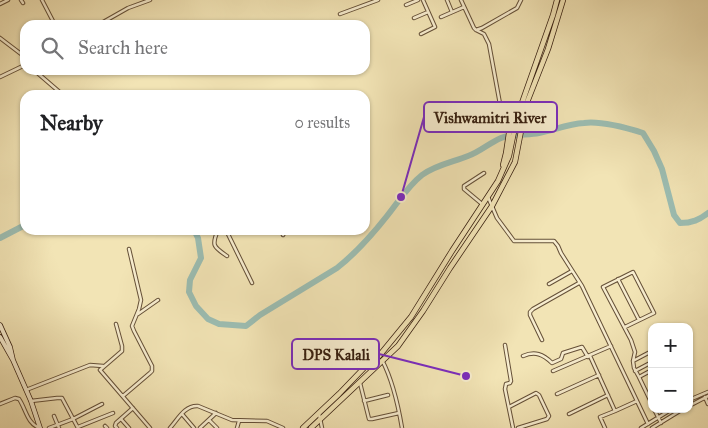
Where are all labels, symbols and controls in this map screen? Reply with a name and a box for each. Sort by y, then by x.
search box [20,20,370,75]
icon: search [38,34,66,62]
text: Search here [78,36,168,59]
callout: Vishwamitri River [424,102,557,132]
text: Vishwamitri River [433,109,547,127]
text: Nearby [40,110,103,136]
text: 0 results [295,113,350,132]
map controls [648,323,693,413]
button: + [648,323,693,368]
callout: DPS Kalali [292,339,379,369]
text: DPS Kalali [302,346,371,364]
button: − [648,368,693,413]

